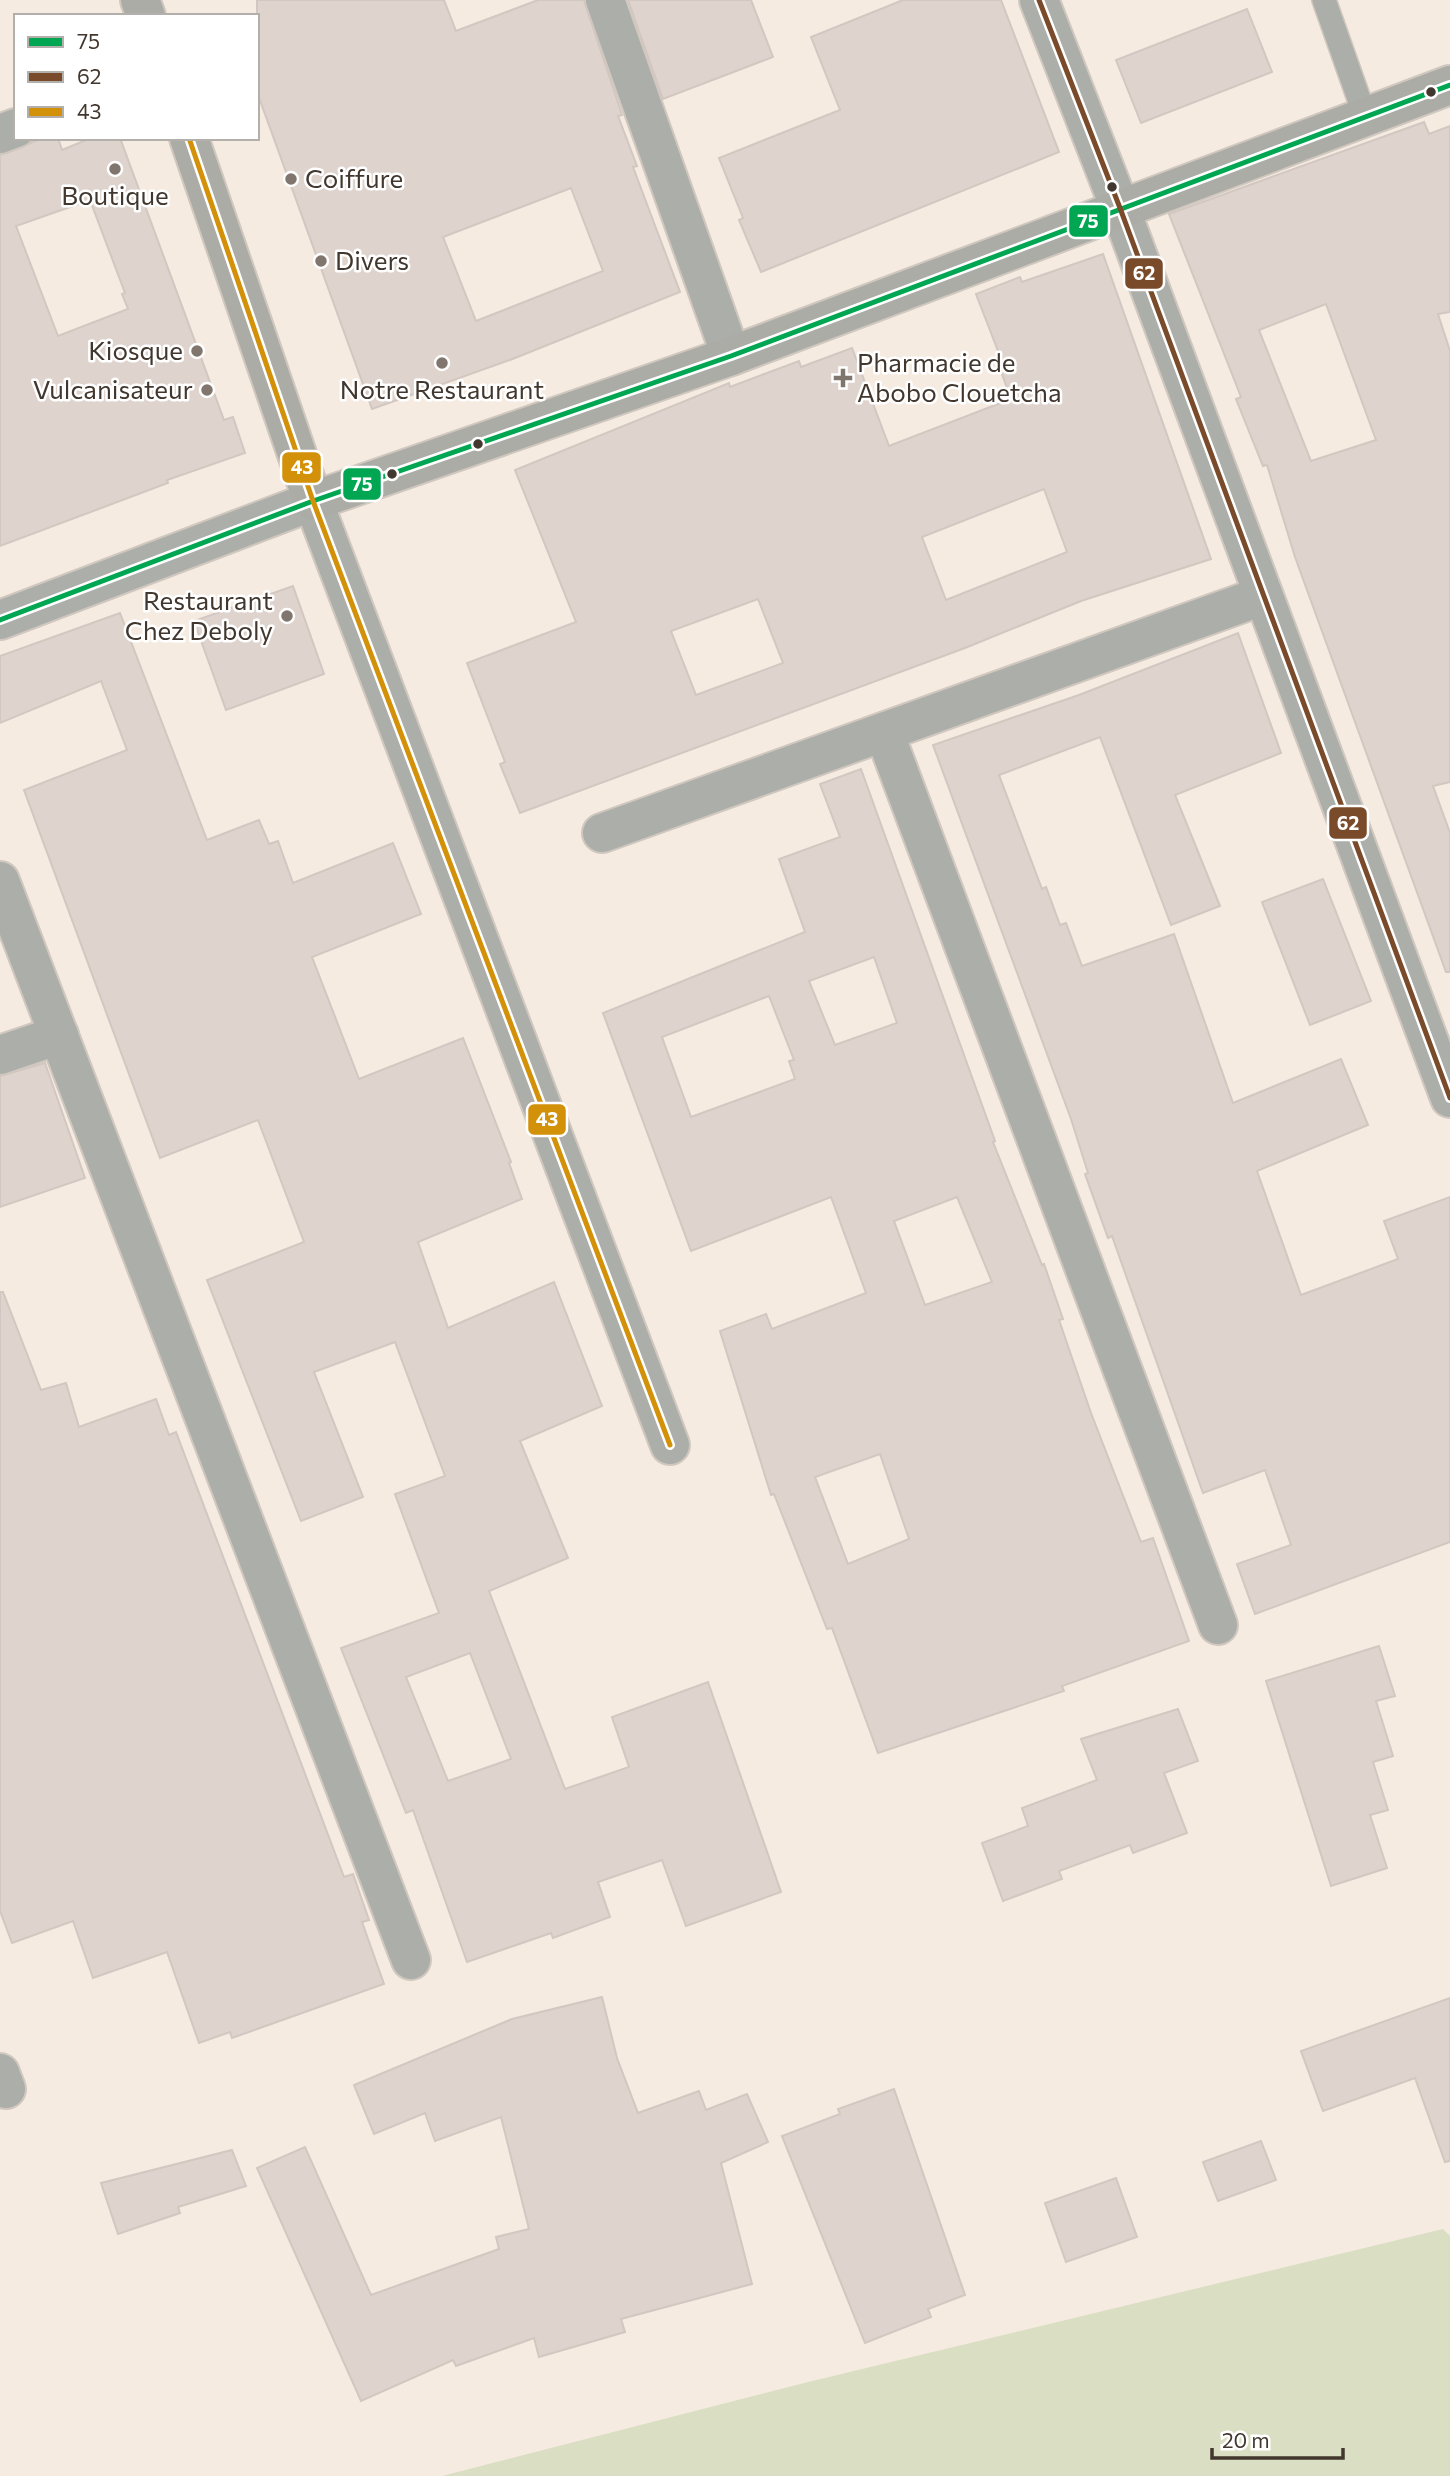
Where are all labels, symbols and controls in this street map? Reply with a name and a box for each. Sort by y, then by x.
legend [14,14,259,140]
text: 75 [77,28,100,53]
text: 62 [77,63,101,88]
unlabelled marker [1424,85,1438,99]
text: 43 [77,98,102,123]
marker: Boutique [107,161,123,177]
place label: Coiffure [305,162,403,193]
marker: Coiffure [283,171,299,187]
place label: Boutique [61,179,169,210]
unlabelled marker [1105,180,1119,194]
line badge: 75 [1068,204,1109,238]
text: 75 [1077,209,1099,232]
place label: Divers [335,244,409,275]
marker: Divers [313,253,329,269]
line badge: 62 [1124,257,1164,290]
text: 62 [1133,261,1155,284]
place label: Kiosque [88,334,183,365]
marker: Kiosque [189,343,205,359]
place label: Pharmacie de Abobo Clouetcha [857,346,1062,407]
marker: Notre Restaurant [434,355,450,371]
marker: Pharmacie de Abobo Clouetcha [835,370,851,386]
place label: Vulcanisateur [33,373,193,404]
place label: Notre Restaurant [340,373,544,404]
marker: Vulcanisateur [199,382,215,398]
unlabelled marker [471,437,485,451]
line badge: 43 [281,451,322,484]
text: 43 [291,455,313,478]
line badge: 75 [342,467,382,501]
unlabelled marker [385,467,399,481]
text: 75 [351,472,373,495]
place label: Restaurant Chez Deboly [125,584,273,645]
marker: Restaurant Chez Deboly [279,608,295,624]
line badge: 62 [1328,806,1368,840]
text: 62 [1337,811,1359,834]
line badge: 43 [527,1103,567,1136]
text: 43 [536,1107,558,1130]
scale bar [1212,2416,1343,2460]
text: 20 m [1222,2427,1270,2452]

